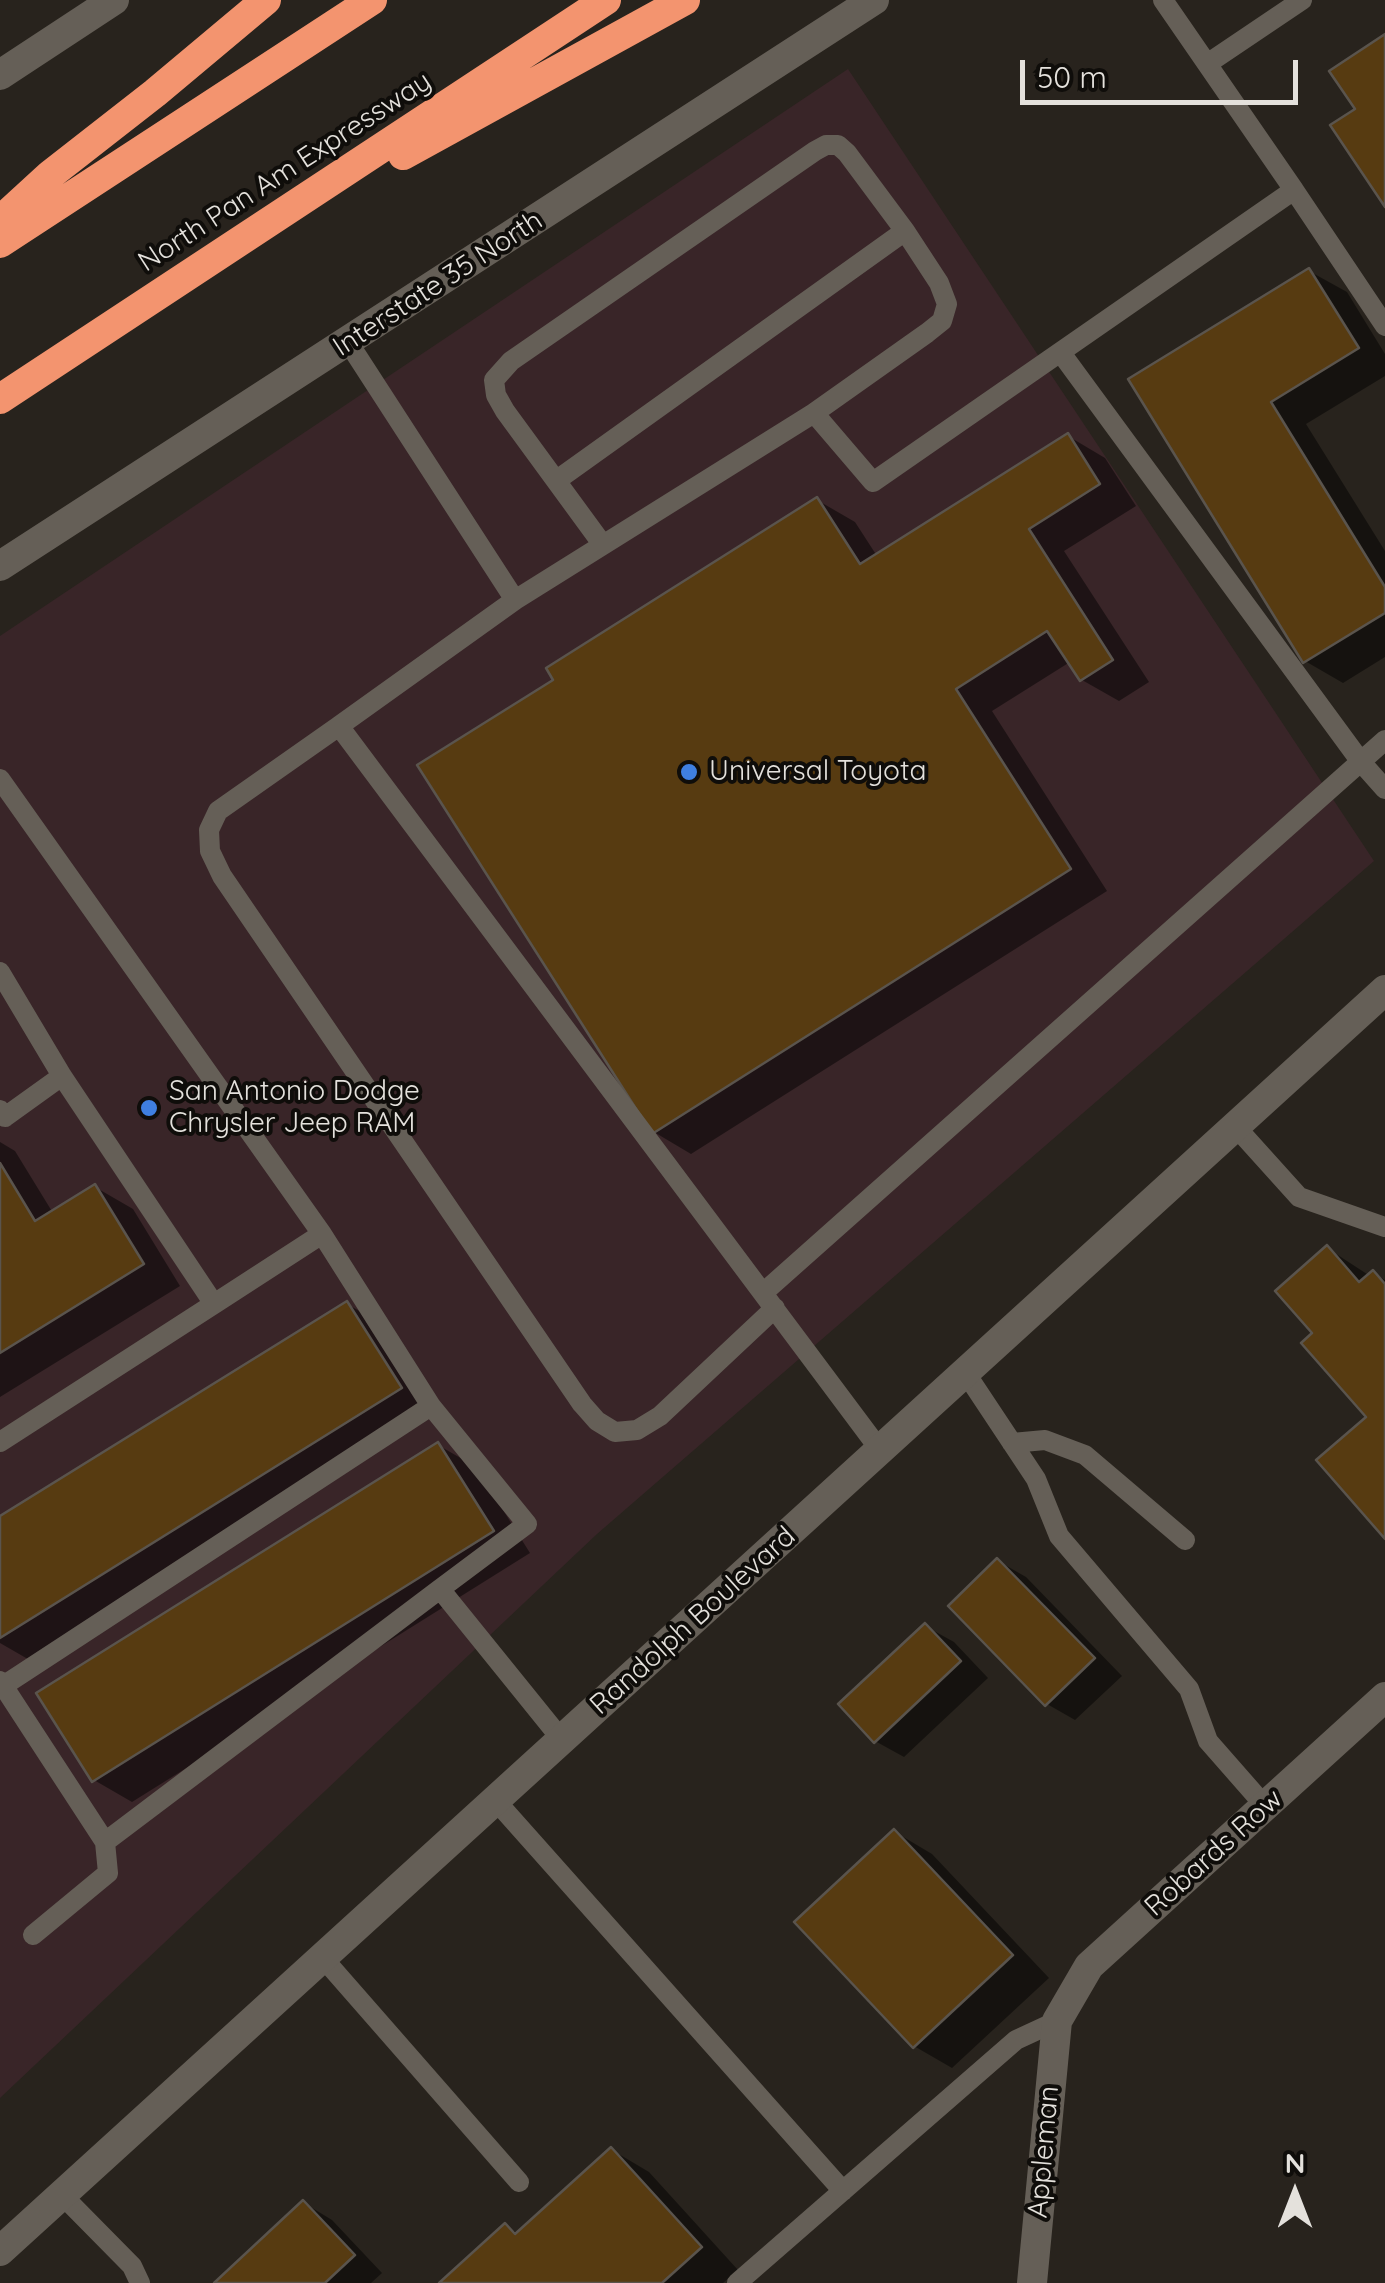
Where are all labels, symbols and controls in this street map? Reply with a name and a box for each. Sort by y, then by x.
scale bar [1025,40,1302,102]
text: 50 m [1037,58,1107,96]
street label: North Pan Am Expressway [132,65,438,279]
street label: Interstate 35 North [327,204,549,364]
place label: Universal Toyota [709,755,926,789]
marker: Universal Toyota [678,761,700,783]
place label: San Antonio Dodge Chrysler Jeep RAM [169,1075,420,1141]
marker: San Antonio Dodge Chrysler Jeep RAM [138,1097,160,1119]
street label: Randolph Boulevard [583,1520,803,1722]
street label: Robards Row [1138,1782,1290,1924]
street label: Appleman [1021,2084,1067,2220]
north arrow [1245,2143,1345,2243]
text: N [1285,2145,1305,2180]

